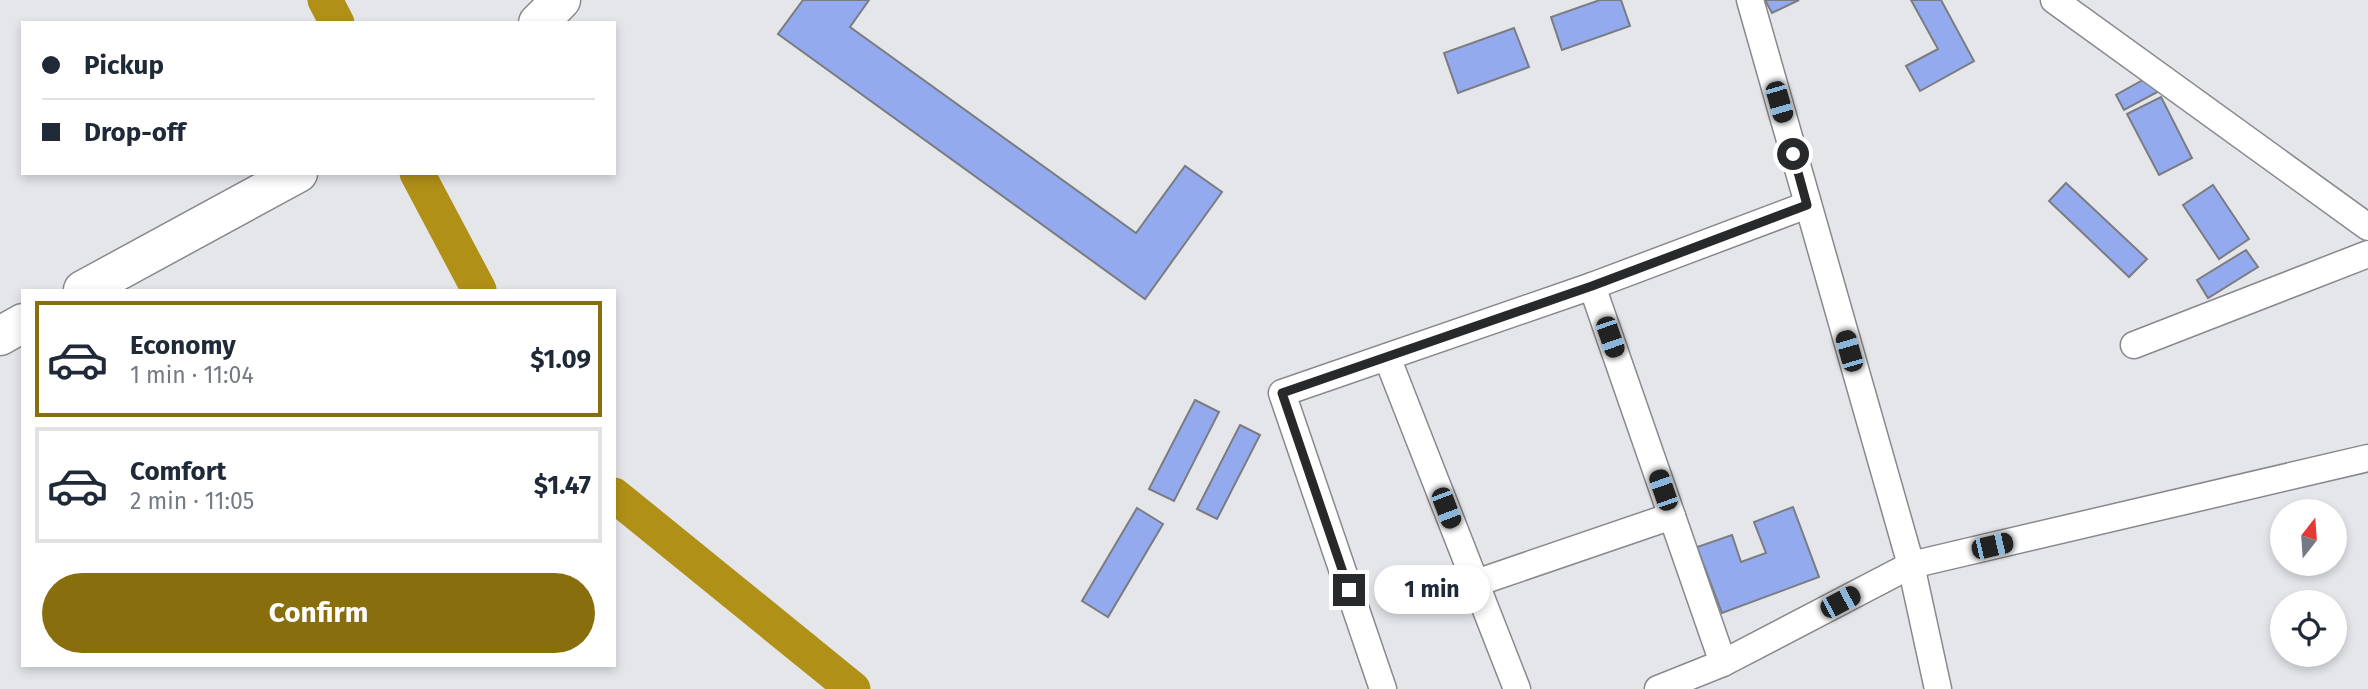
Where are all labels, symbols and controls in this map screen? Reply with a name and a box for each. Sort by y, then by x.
text: Pickup [84,50,164,81]
car [1764,79,1795,125]
text: Drop-off [84,117,186,148]
route start [1777,138,1809,170]
car [1594,314,1627,360]
icon: car [46,328,109,391]
car [1834,328,1865,374]
text: Economy [130,330,236,361]
text: $1.09 [530,344,591,375]
text: 1 min · 11:04 [130,361,254,389]
icon: car [46,454,109,517]
text: Comfort [130,456,226,487]
car [1647,467,1680,513]
text: $1.47 [534,470,591,501]
car [1429,485,1464,531]
text: 2 min · 11:05 [130,487,254,515]
north arrow [2270,499,2347,576]
map controls [2270,499,2347,667]
car [1970,531,2015,561]
callout: 1 min [1374,566,1489,614]
button: Confirm [42,573,595,653]
route end [1333,574,1365,606]
text: 1 min [1404,575,1460,603]
car [1817,583,1864,621]
button: locate [2270,590,2347,667]

